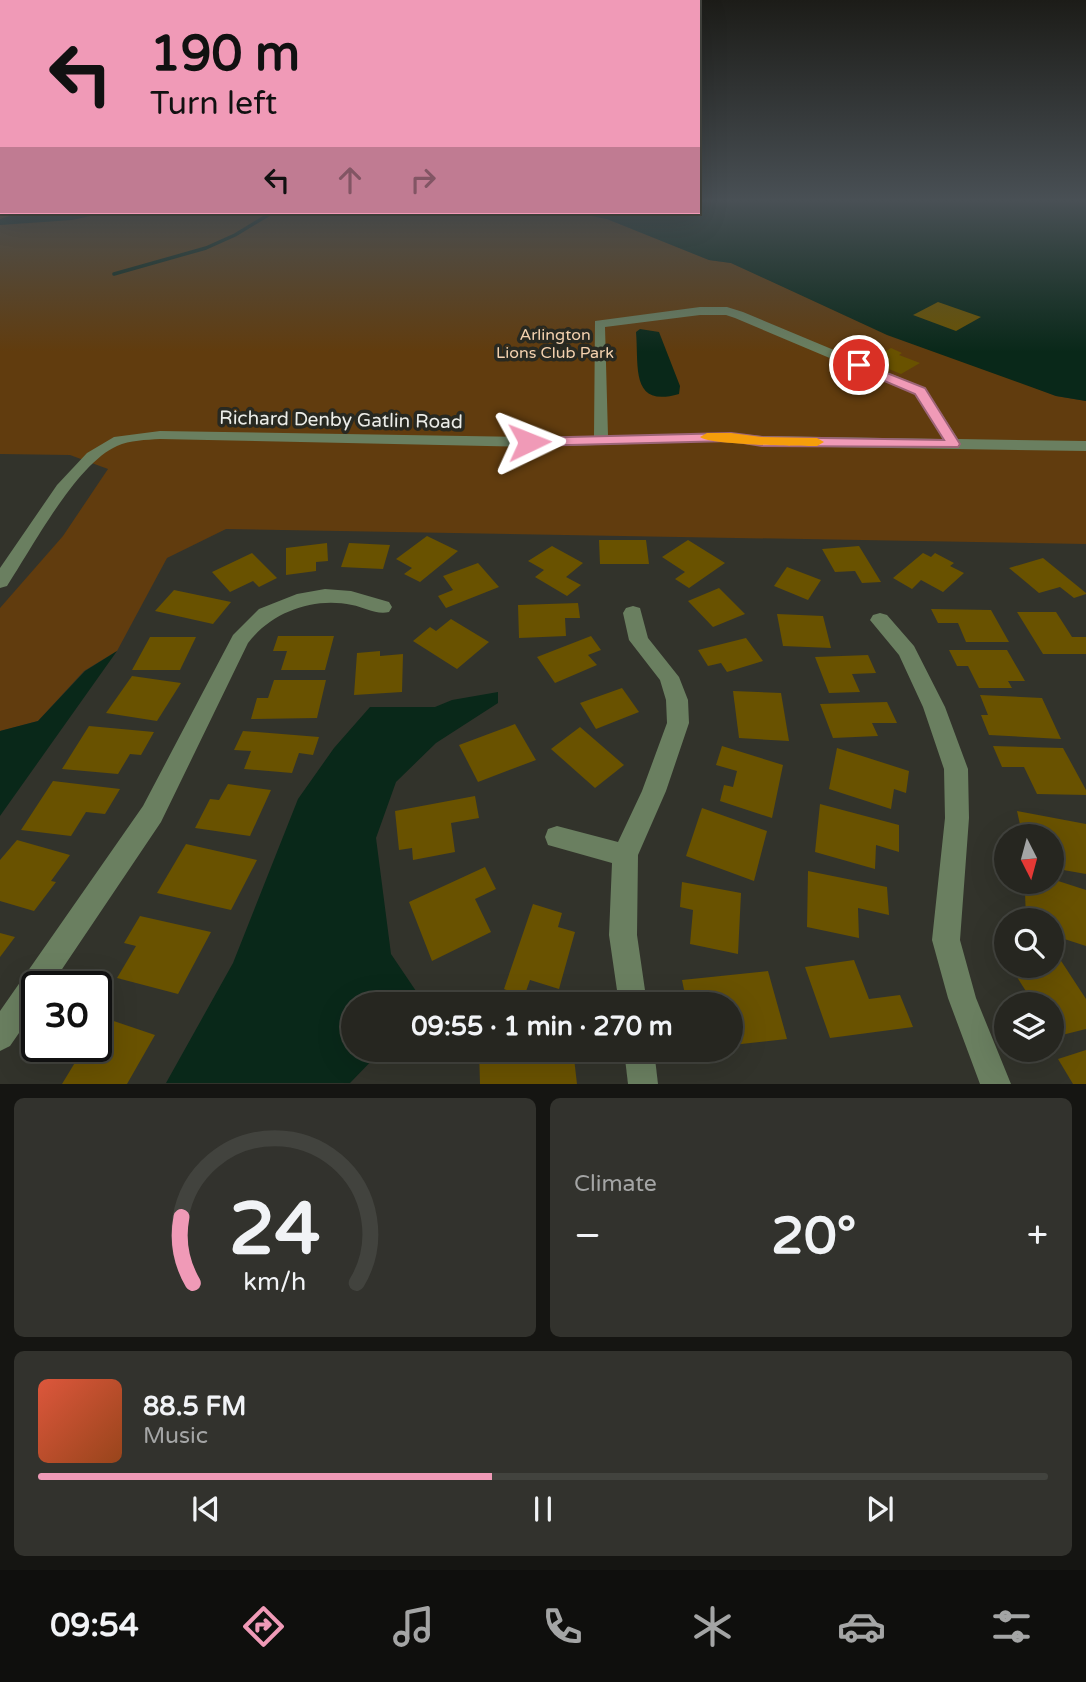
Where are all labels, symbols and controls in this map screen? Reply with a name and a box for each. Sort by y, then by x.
text: 190 m [150,25,300,84]
icon: left [35,28,126,119]
text: Turn left [150,85,277,123]
icon: left [258,161,296,199]
icon: ahead [331,161,369,199]
icon: right [404,161,442,199]
park label: Arlington Lions Club Park [496,325,614,363]
pin [829,335,889,395]
icon: arrive [840,346,878,384]
position arrow [492,405,566,479]
street label: Richard Denby Gatlin Road [219,407,463,433]
north arrow [994,824,1064,894]
map controls [994,824,1064,1062]
button: search [994,908,1064,978]
speed limit sign: 30 [21,971,112,1062]
button: layers [994,992,1064,1062]
text: 09:55 · 1 min · 270 m [411,1011,673,1042]
text: Climate [574,1170,657,1198]
text: 24 [229,1187,321,1275]
text: 20° [771,1205,856,1268]
text: − [574,1213,601,1259]
text: + [1027,1213,1048,1259]
text: km/h [244,1267,306,1297]
text: 88.5 FM [143,1391,246,1422]
text: Music [143,1422,208,1450]
icon: previous [187,1490,225,1528]
icon: pause [524,1490,562,1528]
icon: next [861,1490,899,1528]
icon: directions [239,1602,288,1651]
icon: music [389,1602,438,1651]
icon: phone [538,1602,587,1651]
icon: climate [688,1602,737,1651]
icon: car [837,1602,886,1651]
icon: filters [987,1602,1036,1651]
text: 09:54 [50,1607,139,1645]

